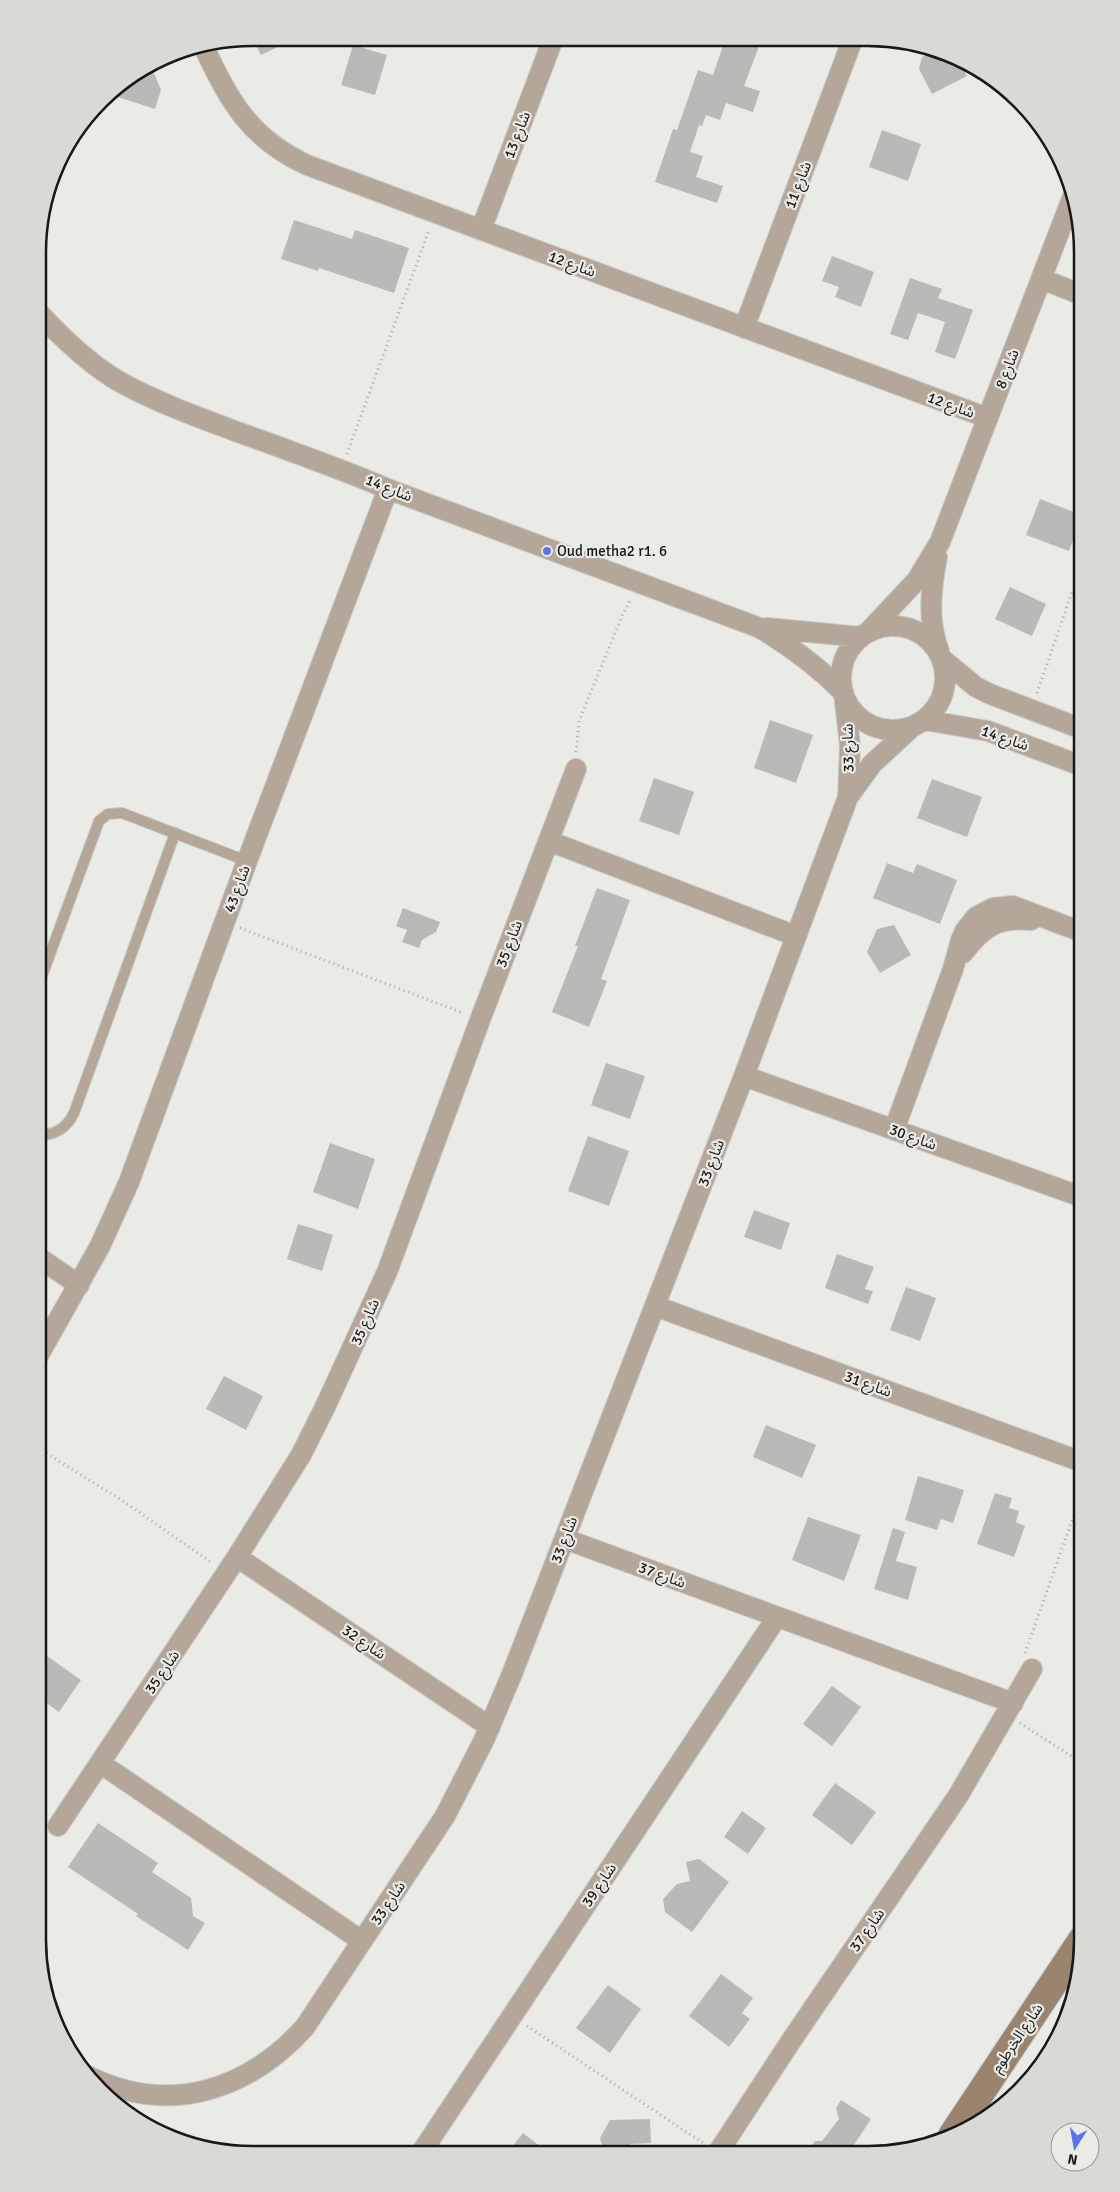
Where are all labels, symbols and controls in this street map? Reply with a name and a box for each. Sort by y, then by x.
street label: شارع 13 [500,109,537,162]
street label: شارع 11 [781,159,818,212]
street label: شارع 12 [545,247,598,284]
street label: شارع 8 [991,347,1026,392]
street label: شارع 12 [924,388,977,425]
street label: شارع 14 [362,471,415,508]
place label: Oud metha2 r1. 6 [557,542,667,560]
marker: Oud metha2 r1. 6 [541,545,553,557]
street label: شارع 14 [978,722,1031,757]
street label: شارع 33 [839,723,860,773]
street label: شارع 43 [220,863,257,916]
street label: شارع 35 [492,918,529,971]
street label: شارع 30 [886,1120,939,1157]
street label: شارع 33 [694,1137,731,1190]
street label: شارع 35 [347,1296,386,1349]
street label: شارع 31 [841,1367,894,1404]
street label: شارع 33 [547,1514,584,1567]
street label: شارع 37 [635,1558,688,1595]
street label: شارع 32 [337,1621,389,1666]
street label: شارع 35 [141,1647,186,1699]
street label: شارع 39 [578,1860,623,1912]
street label: شارع 33 [367,1878,412,1930]
street label: شارع 37 [846,1905,891,1957]
street label: شارع الخرطوم [987,2000,1049,2078]
north arrow [1050,2122,1100,2172]
text: N [1066,2150,1079,2169]

